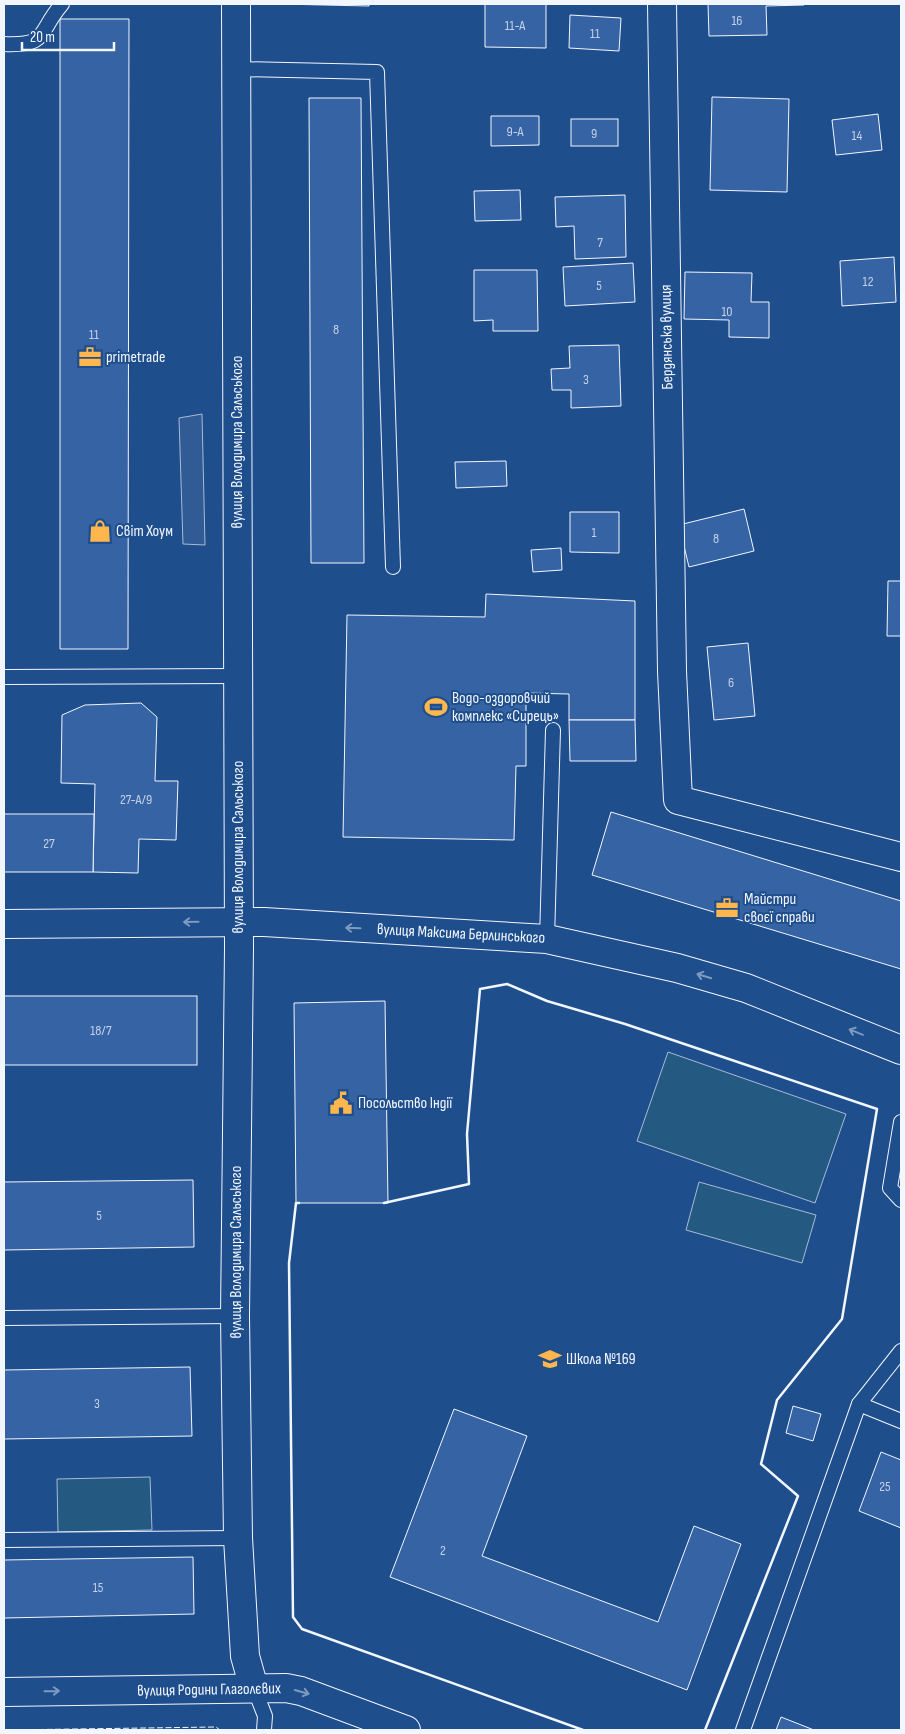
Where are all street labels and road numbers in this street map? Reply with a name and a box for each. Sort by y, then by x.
street label: Бердянська вулиця [657,284,677,390]
street label: вулиця Володимира Сальського [228,356,247,528]
street label: вулиця Володимира Сальського [229,761,248,933]
street label: вулиця Максима Берлинського [376,920,546,948]
street label: вулиця Володимира Сальського [227,1166,246,1338]
street label: вулиця Родини Глаголєвих [137,1679,281,1701]

